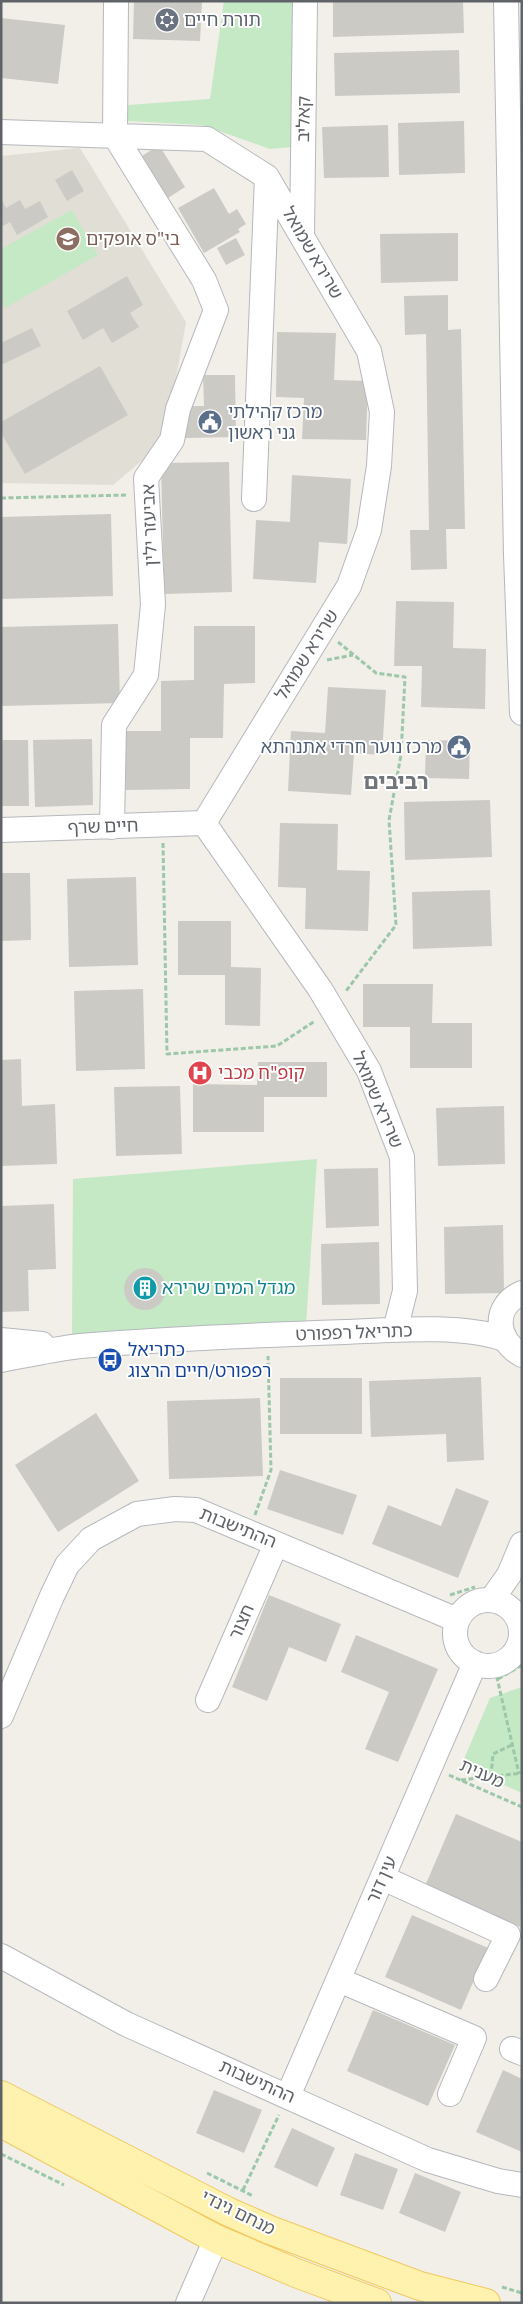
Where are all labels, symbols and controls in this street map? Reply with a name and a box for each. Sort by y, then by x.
synagogue icon: תורת חיים [154,7,180,33]
place label: תורת חיים [184,8,261,33]
street label: קאליב [291,96,317,142]
street label: שרירא שמואל [275,202,349,304]
school or university icon: בי"ס אופקים [55,226,81,252]
place label: בי"ס אופקים [86,227,180,252]
place label: מרכז קהילתי גני ראשון [228,400,322,446]
public building icon: מרכז קהילתי גני ראשון [197,409,223,435]
street label: אביעזר ילין [136,483,164,567]
street label: שרירא שמואל [269,605,345,705]
public building icon: מרכז נוער חרדי אתנהתא [446,734,472,760]
place label: מרכז נוער חרדי אתנהתא [261,735,442,760]
district label: רביבים [363,766,429,798]
street label: חיים שרף [67,813,139,841]
street label: שרירא שמואל [345,1048,409,1152]
hospital icon: קופ"ח מכבי [187,1060,213,1086]
place label: קופ"ח מכבי [218,1061,305,1086]
building icon: מגדל המים שרירא [132,1275,158,1301]
place label: מגדל המים שרירא [162,1276,295,1301]
street label: כתריאל רפפורט [295,1318,413,1348]
place label: כתריאל רפפורט/חיים הרצוג [128,1338,272,1384]
bus stop icon: כתריאל רפפורט/חיים הרצוג [97,1347,123,1373]
street label: ההתישבות [196,1501,280,1555]
street label: חצור [223,1600,261,1644]
street label: מענית [456,1753,508,1795]
street label: עין דור [360,1852,404,1908]
street label: ההתישבות [215,2054,299,2110]
street label: מנחם גינדי [197,2184,279,2242]

